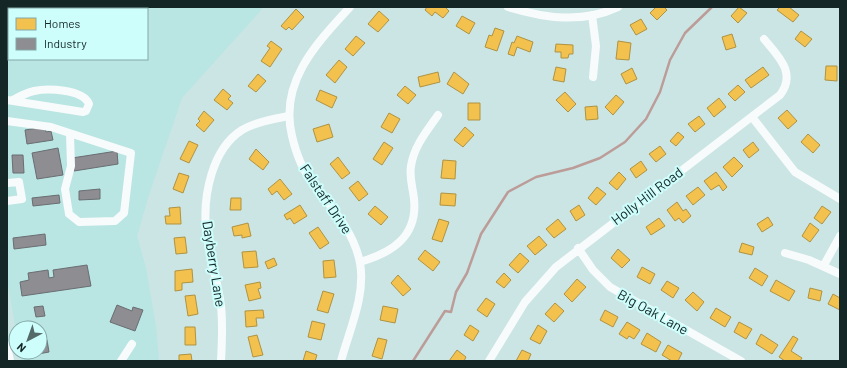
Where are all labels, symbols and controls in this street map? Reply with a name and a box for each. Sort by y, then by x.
legend [8,8,148,60]
text: Homes [44,16,81,30]
text: Industry [44,36,87,50]
street label: Falstaff Drive [297,160,356,237]
street label: Holly Hill Road [607,163,686,228]
street label: Dayberry Lane [199,220,230,308]
street label: Big Oak Lane [615,285,692,338]
north arrow [8,320,48,360]
text: N [14,341,28,355]

